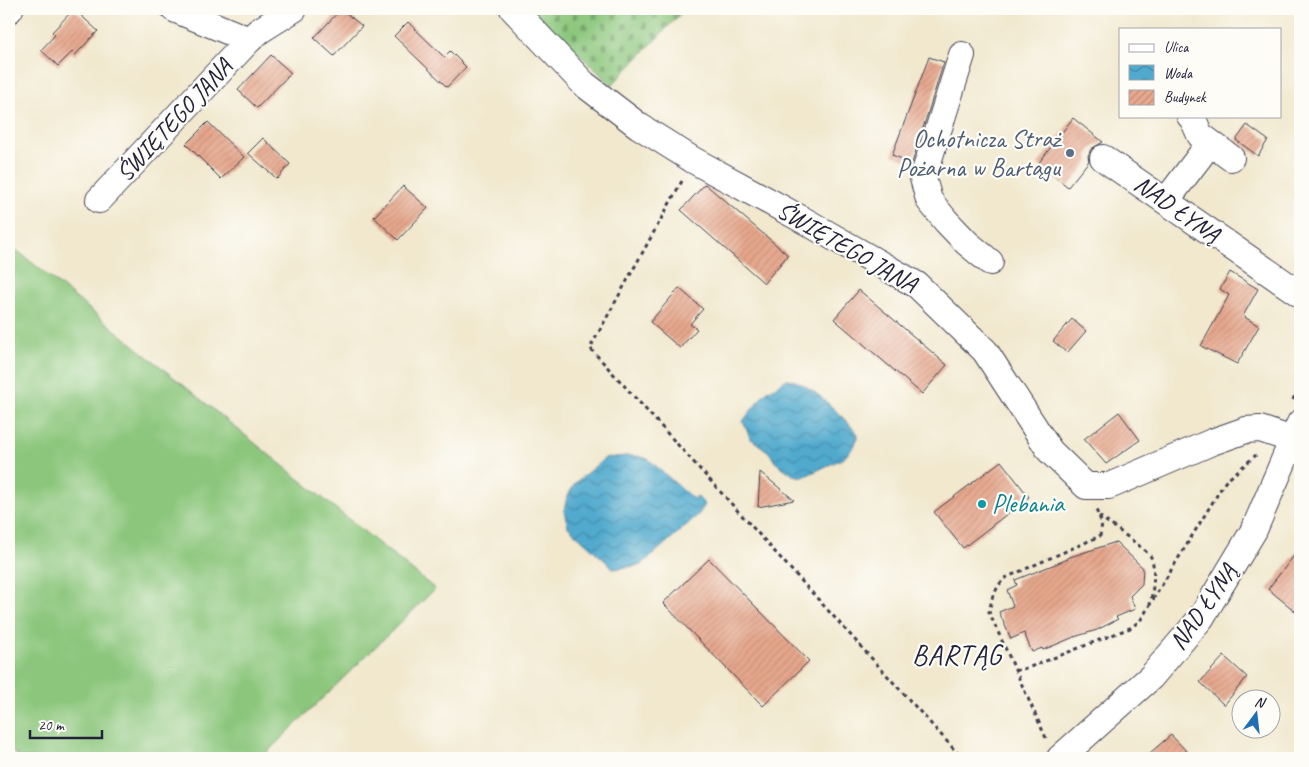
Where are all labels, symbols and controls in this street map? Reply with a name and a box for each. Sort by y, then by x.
legend [1119,28,1282,118]
text: Ulica [1164,38,1189,57]
street label: ŚWIĘTEGO JANA [109,51,240,188]
text: Woda [1164,64,1193,83]
text: Budynek [1164,88,1207,107]
place label: Ochotnicza Straż Pożarna w Bartągu [897,123,1063,184]
marker: Ochotnicza Straż Pożarna w Bartągu [1064,147,1076,159]
street label: NAD ŁYNĄ [1128,168,1227,251]
street label: ŚWIĘTEGO JANA [771,194,924,301]
place label: Plebania [992,488,1066,520]
marker: Plebania [976,498,988,510]
street label: NAD ŁYNĄ [1162,557,1245,656]
district label: BARTĄG [912,637,1004,672]
north arrow [1232,690,1282,740]
text: N [1253,693,1268,712]
scale bar [30,707,102,739]
text: 20 m [38,716,65,735]

